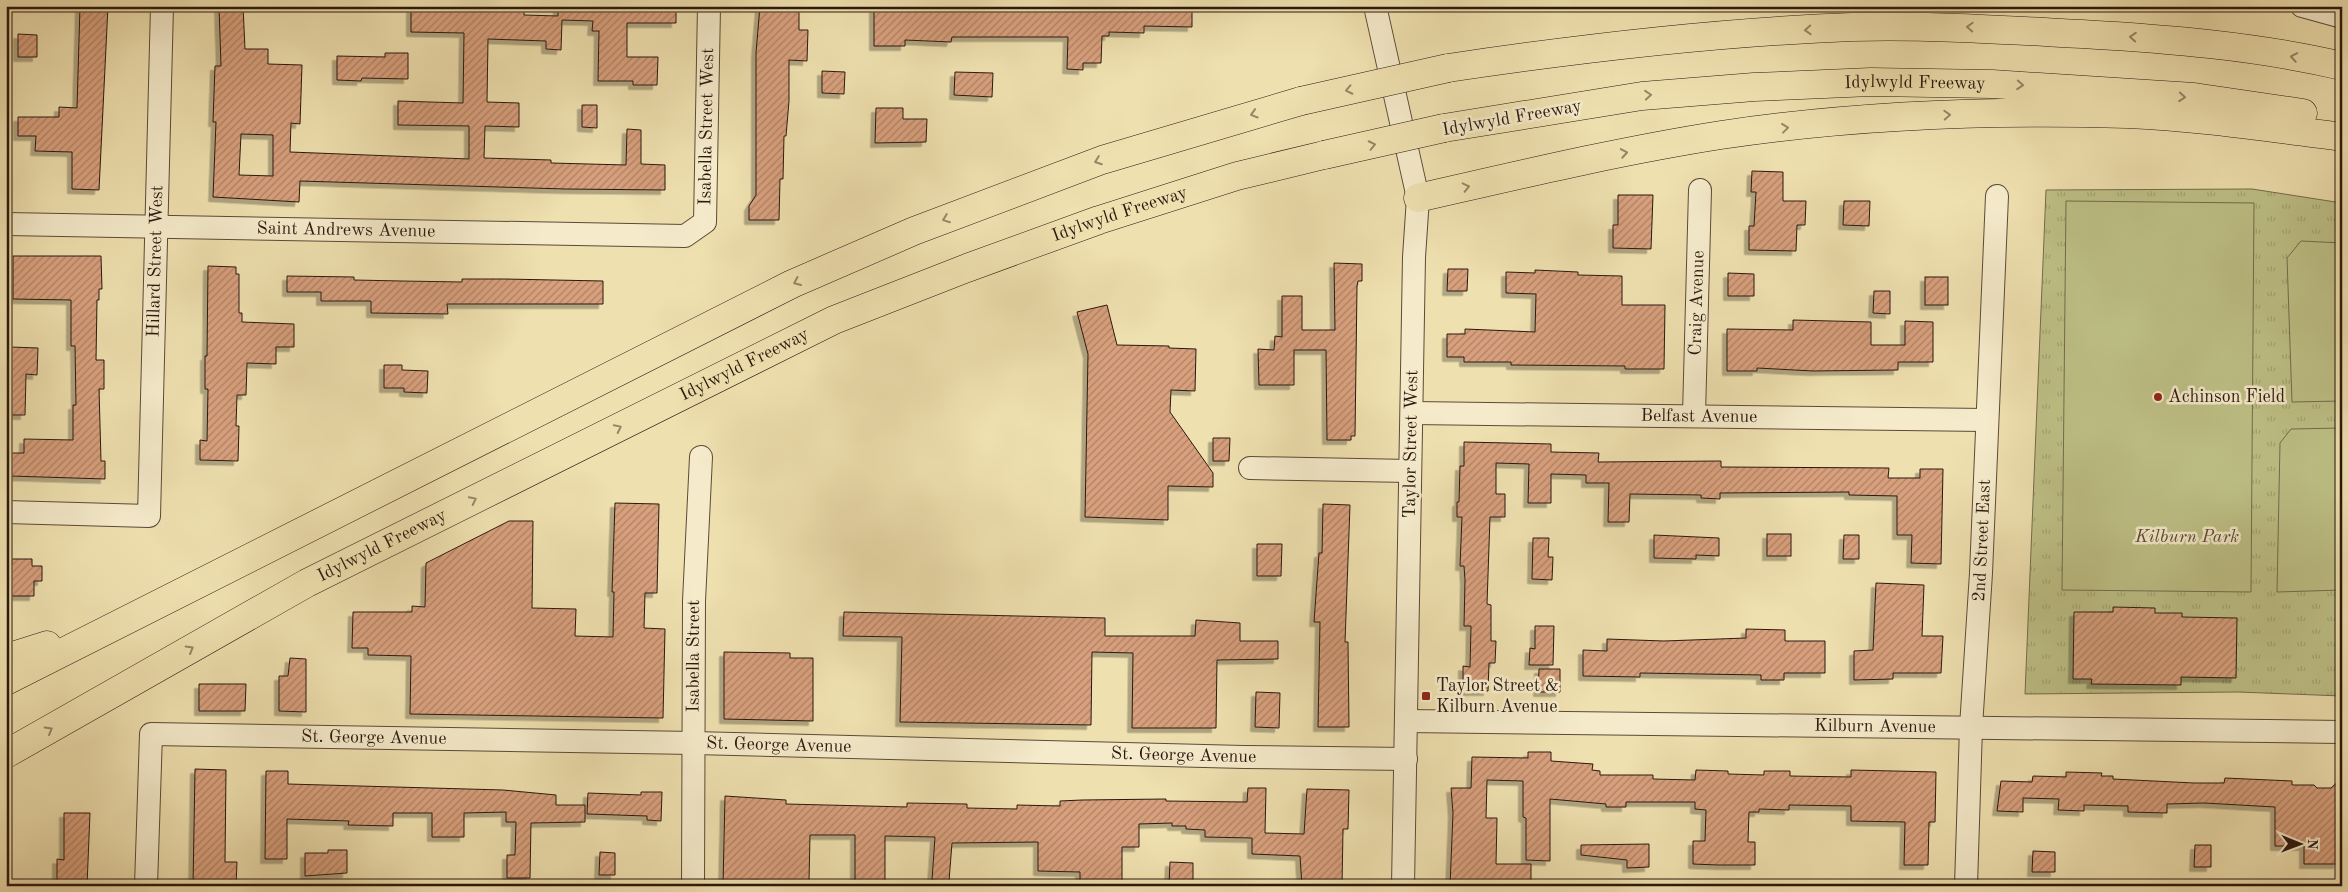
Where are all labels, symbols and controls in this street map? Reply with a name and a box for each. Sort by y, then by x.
one-way arrow [1966,22,1974,33]
one-way arrow [1804,25,1812,36]
one-way arrow [2128,32,2136,43]
street label: Isabella Street West [696,48,717,206]
one-way arrow [2289,52,2298,62]
street label: Idylwyld Freeway [1844,73,1986,93]
one-way arrow [2016,80,2024,91]
one-way arrow [1344,84,1353,95]
one-way arrow [1644,90,1652,101]
one-way arrow [2178,91,2186,102]
street label: Idylwyld Freeway [1441,97,1584,139]
one-way arrow [1250,109,1258,119]
one-way arrow [1943,110,1951,121]
one-way arrow [1781,123,1789,134]
one-way arrow [1368,140,1376,151]
one-way arrow [1620,148,1629,158]
one-way arrow [1094,155,1103,165]
one-way arrow [1461,182,1470,193]
street label: Idylwyld Freeway [1050,183,1190,245]
street label: Hillard Street West [145,185,166,337]
one-way arrow [942,213,951,223]
street label: Saint Andrews Avenue [256,219,435,241]
street label: Craig Avenue [1687,250,1707,356]
one-way arrow [793,276,802,287]
street label: Idylwyld Freeway [677,325,812,404]
street label: Taylor Street West [1401,369,1421,519]
place label: Achinson Field [2168,388,2285,406]
marker: Achinson Field [2152,391,2164,403]
street label: Belfast Avenue [1640,407,1757,426]
one-way arrow [613,424,622,434]
street label: 2nd Street East [1970,479,1994,602]
one-way arrow [468,496,477,506]
street label: Idylwyld Freeway [315,506,450,585]
park label: Kilburn Park [2134,528,2239,546]
street label: Isabella Street [685,600,703,712]
one-way arrow [185,646,194,656]
place label: Taylor Street & Kilburn Avenue [1436,677,1559,716]
marker: Taylor Street & Kilburn Avenue [1420,690,1432,702]
street label: Kilburn Avenue [1814,717,1936,736]
one-way arrow [43,726,52,736]
street label: St. George Avenue [301,727,447,748]
street label: St. George Avenue [706,734,852,756]
street label: St. George Avenue [1111,745,1256,766]
north arrow [2276,820,2326,870]
text: N [2305,839,2319,850]

